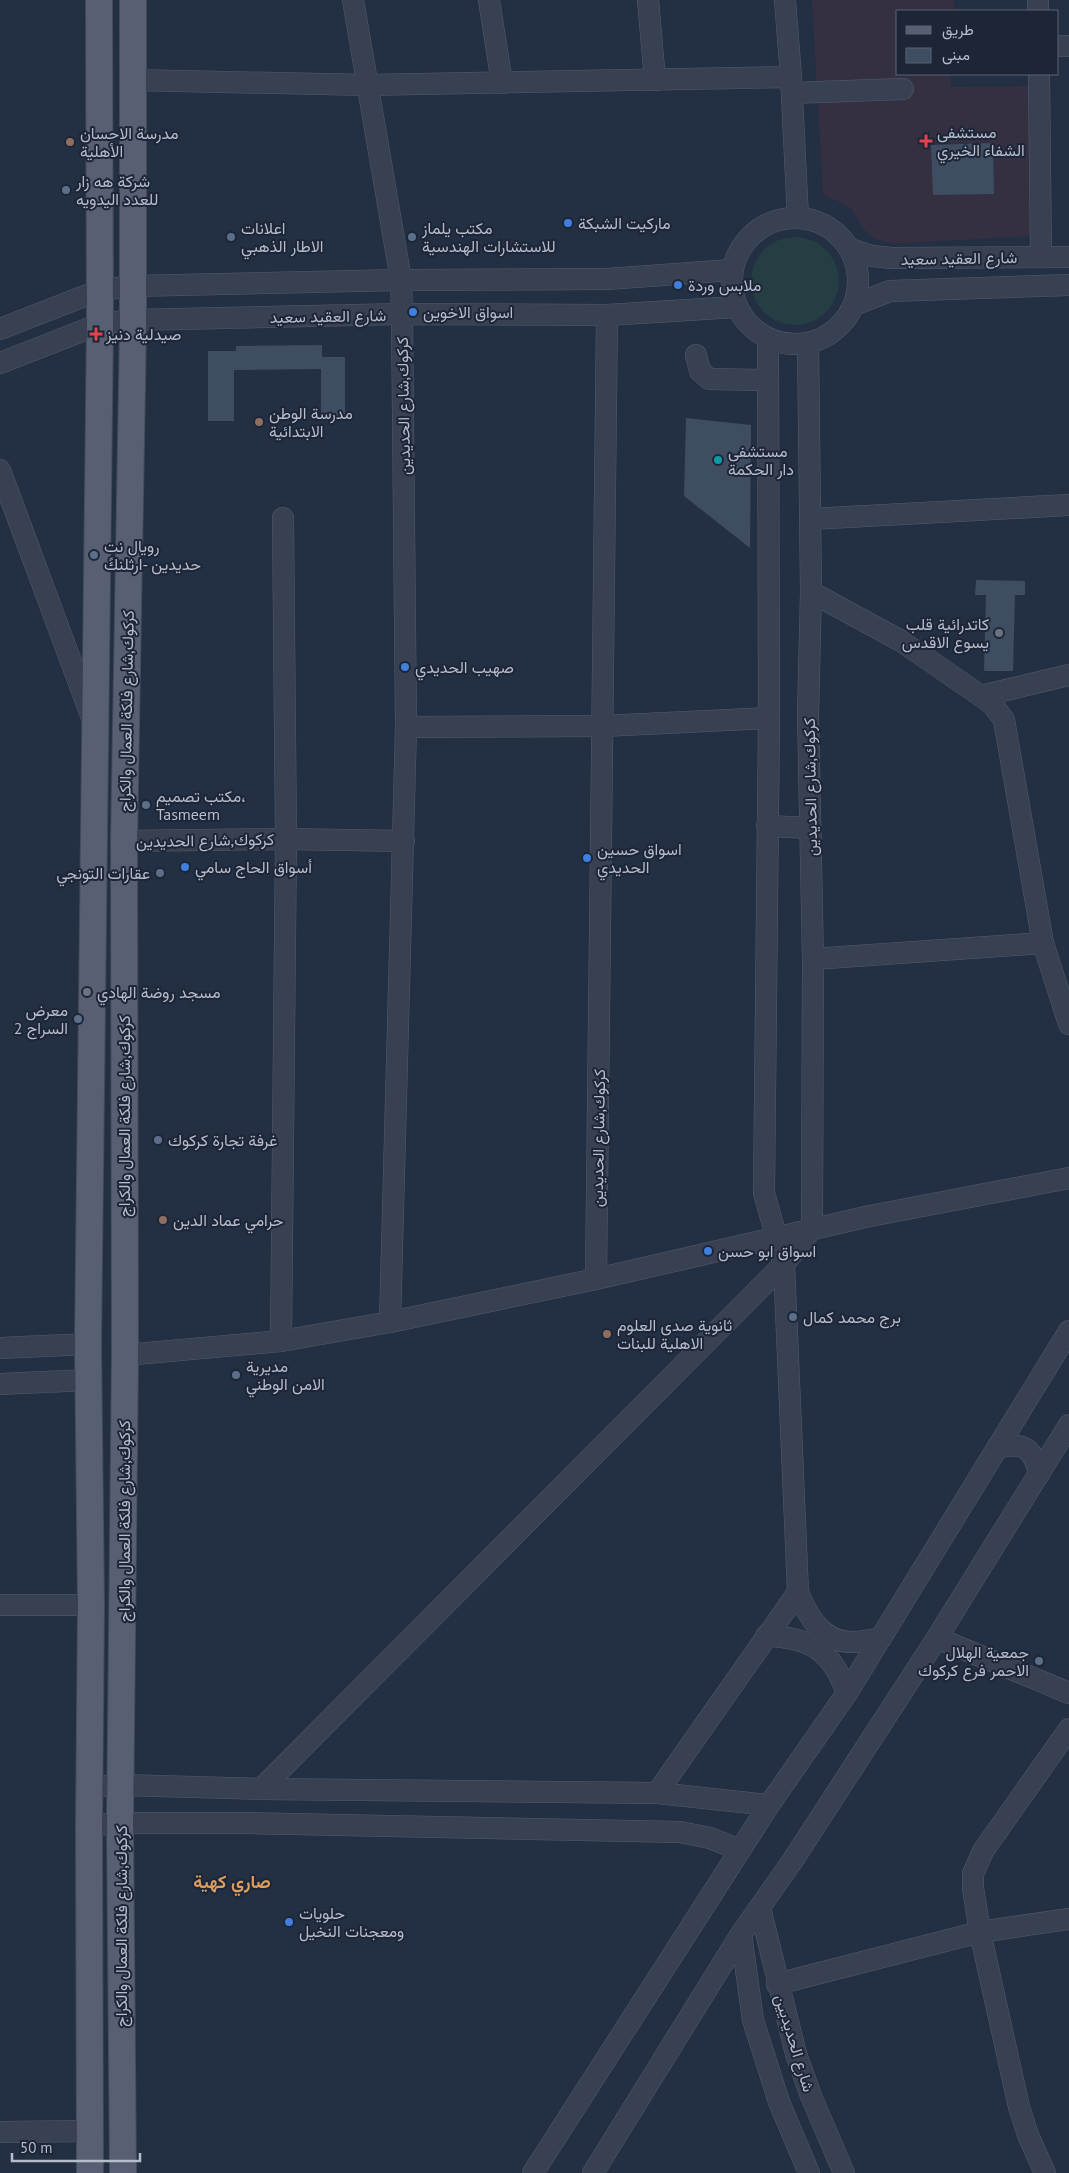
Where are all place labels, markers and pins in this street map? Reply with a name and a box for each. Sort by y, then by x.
place label: مستشفى الشفاء الخيري [937,122,1025,164]
place label: مدرسة الاحسان الأهلية [80,123,179,161]
marker: مستشفى الشفاء الخيري [919,134,933,148]
marker: مدرسة الاحسان الأهلية [64,136,76,148]
place label: شركة هه زار للعدد اليدويه [75,171,158,210]
marker: شركة هه زار للعدد اليدويه [60,184,72,196]
place label: ماركيت الشبكة [578,213,671,234]
marker: ماركيت الشبكة [562,217,574,229]
place label: اعلانات الاطار الذهبي [241,218,324,260]
place label: مكتب يلماز للاستشارات الهندسية [421,218,556,257]
marker: اعلانات الاطار الذهبي [225,231,237,243]
marker: مكتب يلماز للاستشارات الهندسية [406,231,418,243]
place label: ملابس وردة [688,275,761,296]
marker: ملابس وردة [672,279,684,291]
place label: اسواق الاخوين [423,302,513,323]
marker: اسواق الاخوين [407,306,419,318]
place label: صيدلية دنيز [105,324,181,345]
marker: صيدلية دنيز [90,328,102,340]
place label: مدرسة الوطن الابتدائية [269,403,353,441]
marker: مدرسة الوطن الابتدائية [253,416,265,428]
place label: مستشفى دار الحكمة [728,441,794,480]
marker: مستشفى دار الحكمة [712,454,724,466]
place label: رويال نت حديدين -ارثلنكً [104,536,201,575]
marker: رويال نت حديدين -ارثلنكً [88,549,100,561]
place label: كاتدرائية قلب يسوع الاقدس [902,614,989,654]
marker: كاتدرائية قلب يسوع الاقدس [993,627,1005,639]
place label: صهيب الحديدي [415,657,514,681]
marker: صهيب الحديدي [399,661,411,673]
place label: مكتب تصميم، Tasmeem [156,786,246,824]
marker: مكتب تصميم، Tasmeem [140,799,152,811]
place label: اسواق حسين الحديدي [597,839,682,881]
marker: اسواق حسين الحديدي [581,852,593,864]
place label: أسواق الحاج سامي [195,857,312,881]
marker: أسواق الحاج سامي [179,861,191,873]
place label: عقارات التونجي [56,863,150,887]
marker: عقارات التونجي [154,867,166,879]
place label: مسجد روضة الهادي [97,982,220,1006]
marker: مسجد روضة الهادي [81,986,93,998]
place label: معرض السراج 2 [14,1000,68,1040]
marker: معرض السراج 2 [72,1013,84,1025]
place label: غرفة تجارة كركوك [168,1130,277,1151]
marker: غرفة تجارة كركوك [152,1134,164,1146]
place label: حرامي عماد الدين [173,1210,284,1234]
marker: حرامي عماد الدين [157,1214,169,1226]
place label: اسواق ابو حسن [718,1241,816,1262]
marker: اسواق ابو حسن [702,1245,714,1257]
place label: برج محمد كمال [803,1307,901,1329]
marker: برج محمد كمال [787,1311,799,1323]
place label: ثانوية صدى العلوم الاهلية للبنات [617,1315,732,1353]
marker: ثانوية صدى العلوم الاهلية للبنات [601,1328,613,1340]
place label: مديرية الامن الوطني [246,1356,325,1398]
marker: مديرية الامن الوطني [230,1369,242,1381]
place label: جمعية الهلال الاحمر فرع كركوك [918,1642,1029,1682]
marker: جمعية الهلال الاحمر فرع كركوك [1033,1655,1045,1667]
place label: حلويات ومعجنات النخيل [299,1903,404,1942]
marker: حلويات ومعجنات النخيل [283,1916,295,1928]

